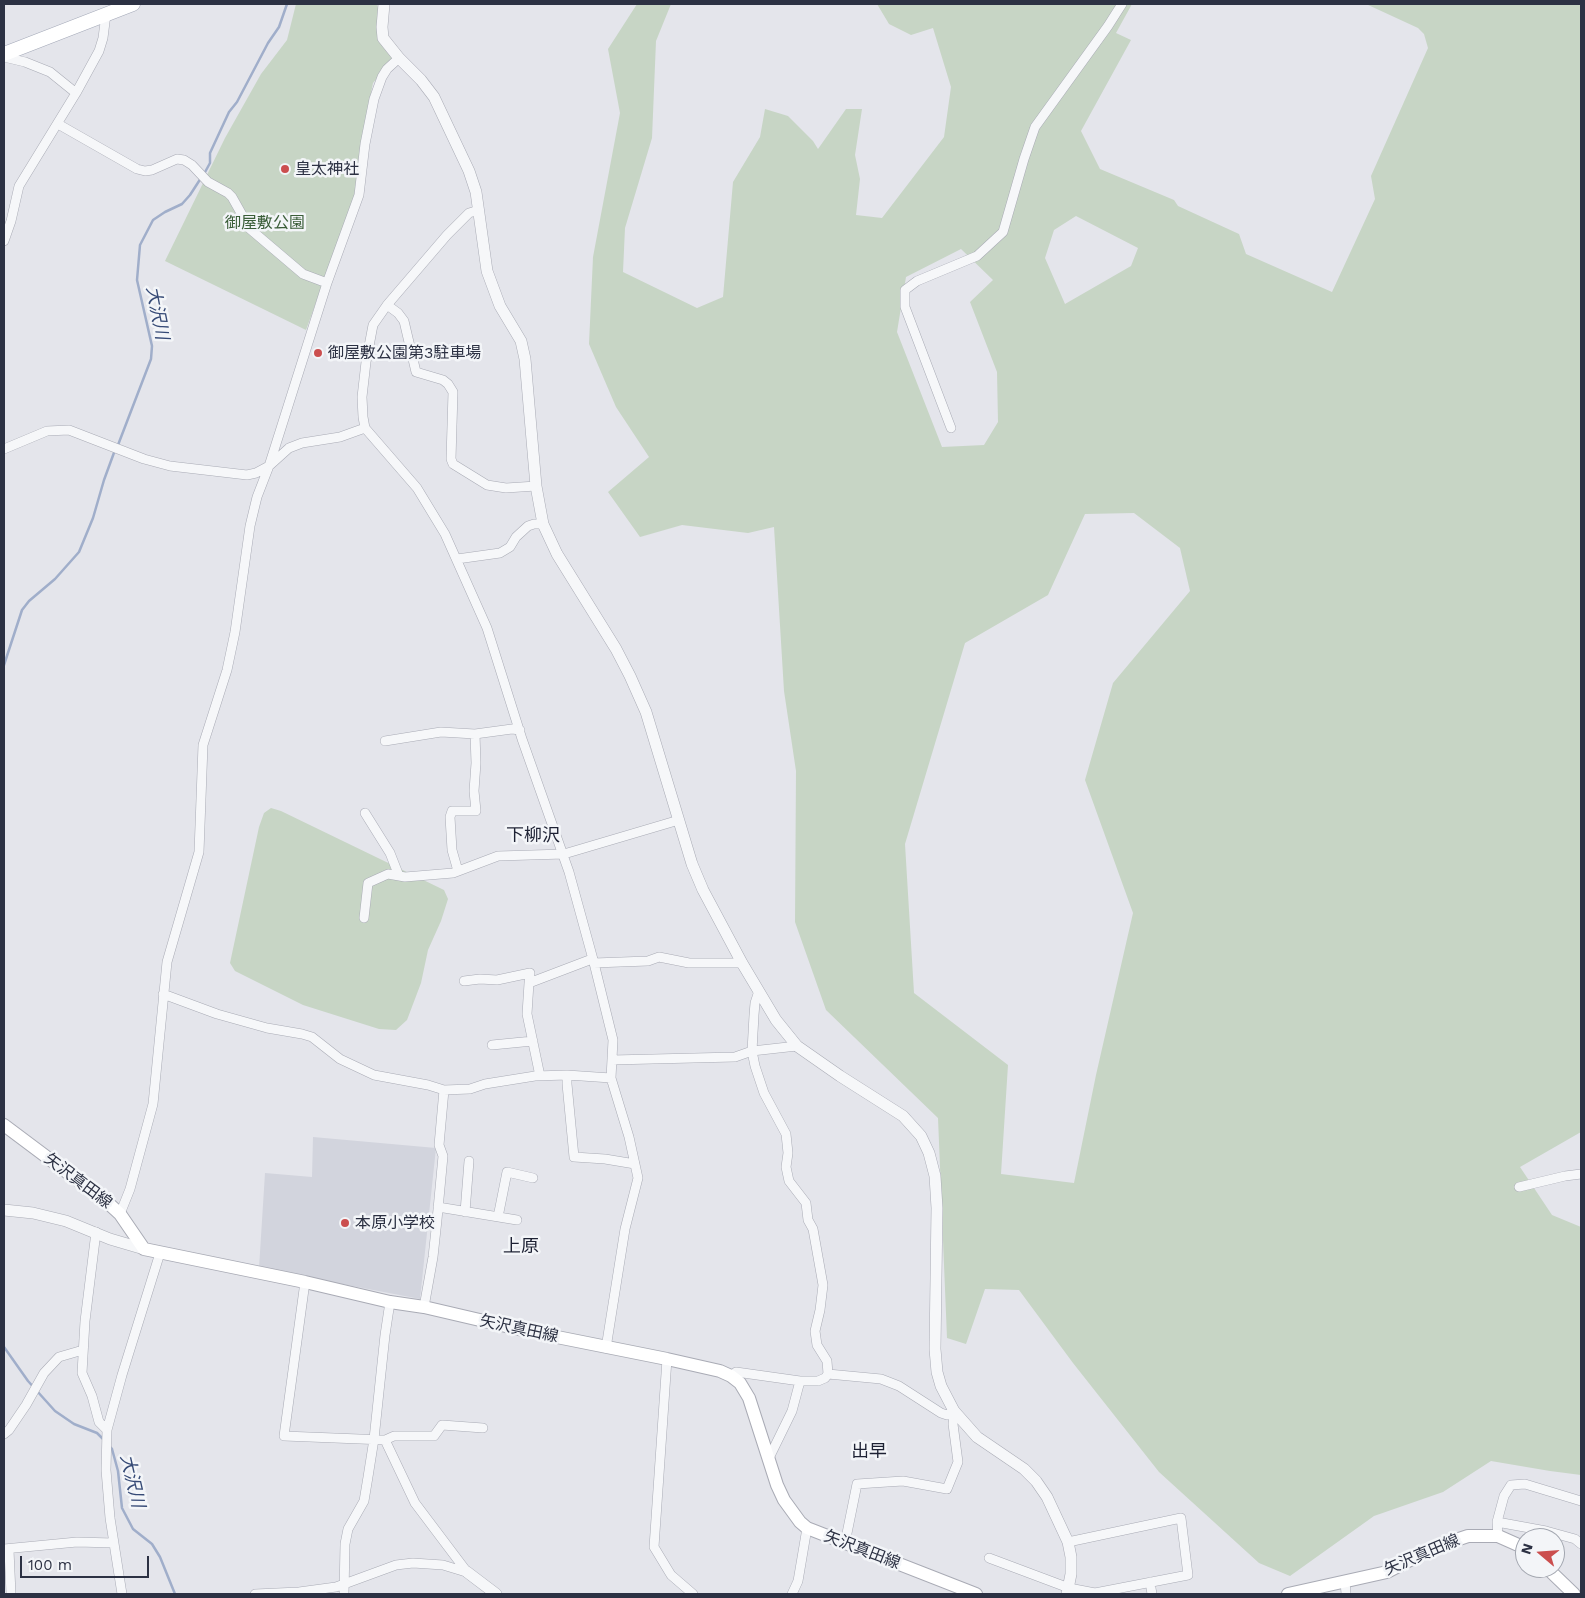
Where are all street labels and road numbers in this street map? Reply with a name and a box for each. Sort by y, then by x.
street label: 矢沢真田線 [40,1149,116,1213]
street label: 矢沢真田線 [478,1311,560,1347]
street label: 矢沢真田線 [821,1527,903,1573]
street label: 矢沢真田線 [1381,1531,1463,1579]

